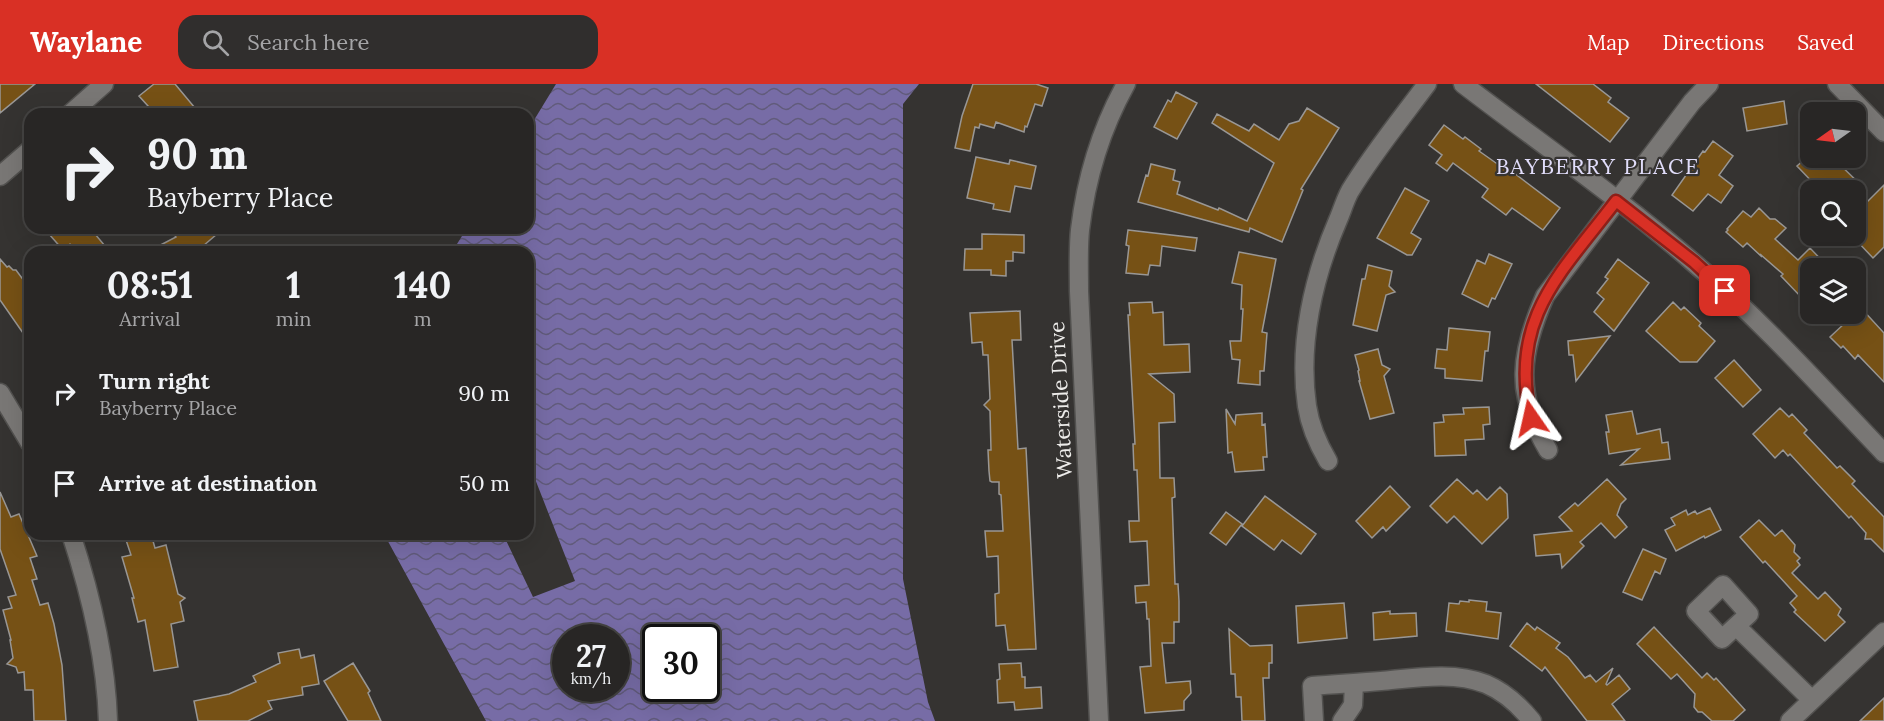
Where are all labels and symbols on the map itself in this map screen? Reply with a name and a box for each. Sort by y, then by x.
north arrow [1800,102,1866,168]
district label: BAYBERRY PLACE [1496,152,1700,180]
pin [1699,265,1750,316]
street label: Waterside Drive [1043,321,1078,479]
position arrow [1499,386,1563,450]
speed limit sign: 30 [642,624,720,702]

